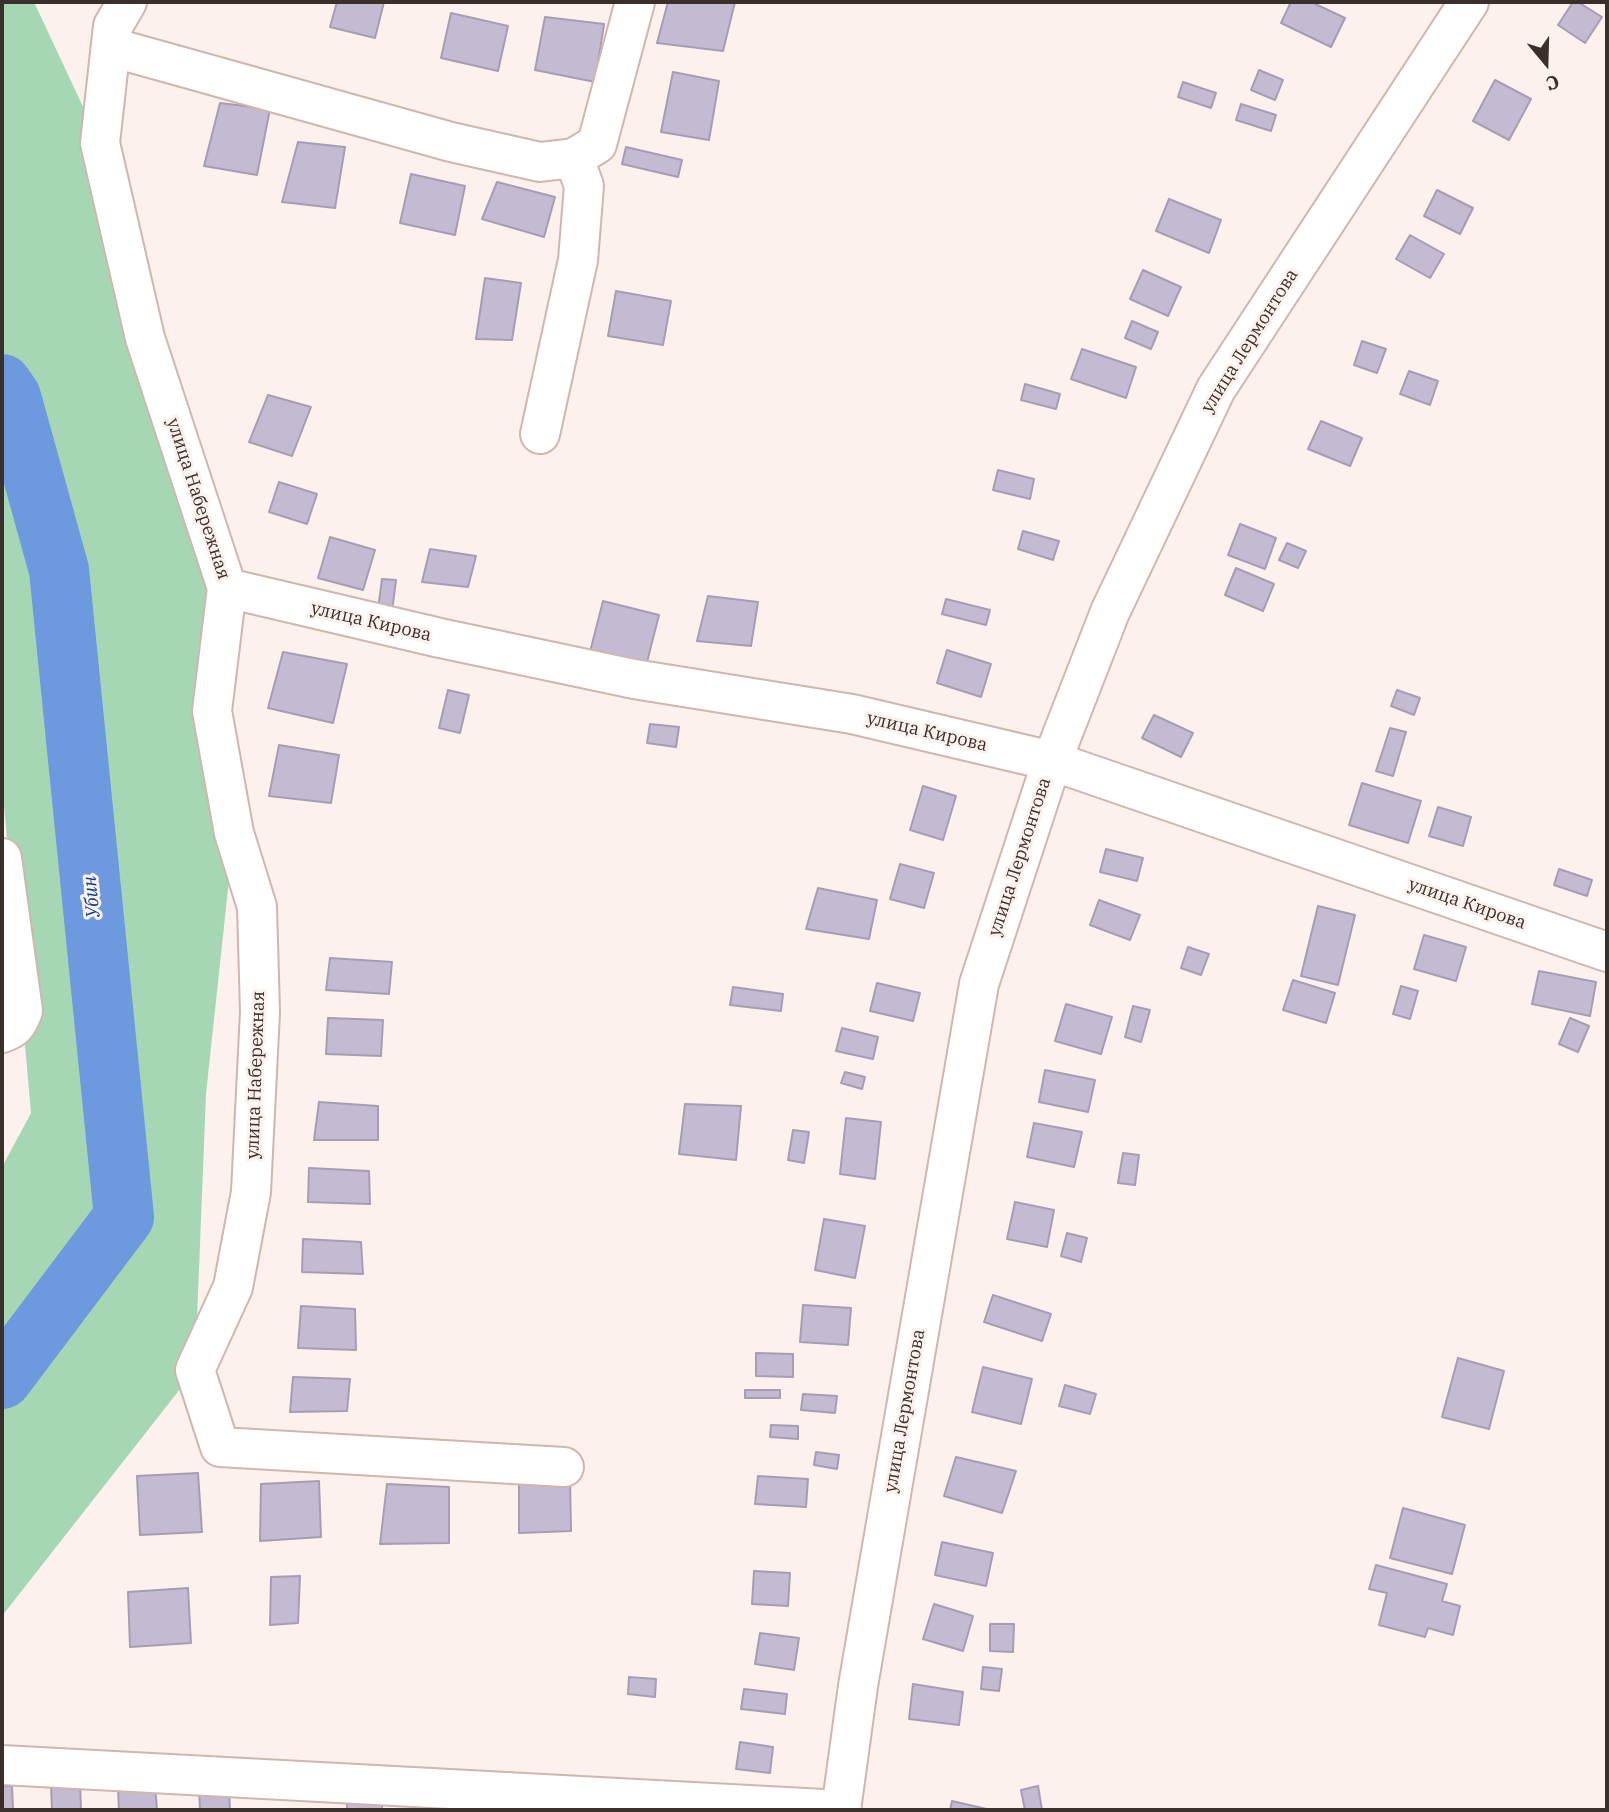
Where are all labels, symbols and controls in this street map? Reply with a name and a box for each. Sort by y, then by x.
north arrow [1511,28,1581,98]
text: С [1543,69,1563,96]
street label: улица Лермонтова [1197,265,1303,417]
street label: улица Набережная [162,416,234,582]
street label: улица Кирова [309,598,433,646]
street label: улица Кирова [865,708,989,756]
street label: улица Лермонтова [984,775,1056,939]
street label: улица Кирова [1405,874,1529,934]
water label: Убин [78,875,106,919]
street label: улица Набережная [242,990,270,1160]
street label: улица Лермонтова [880,1328,930,1494]

